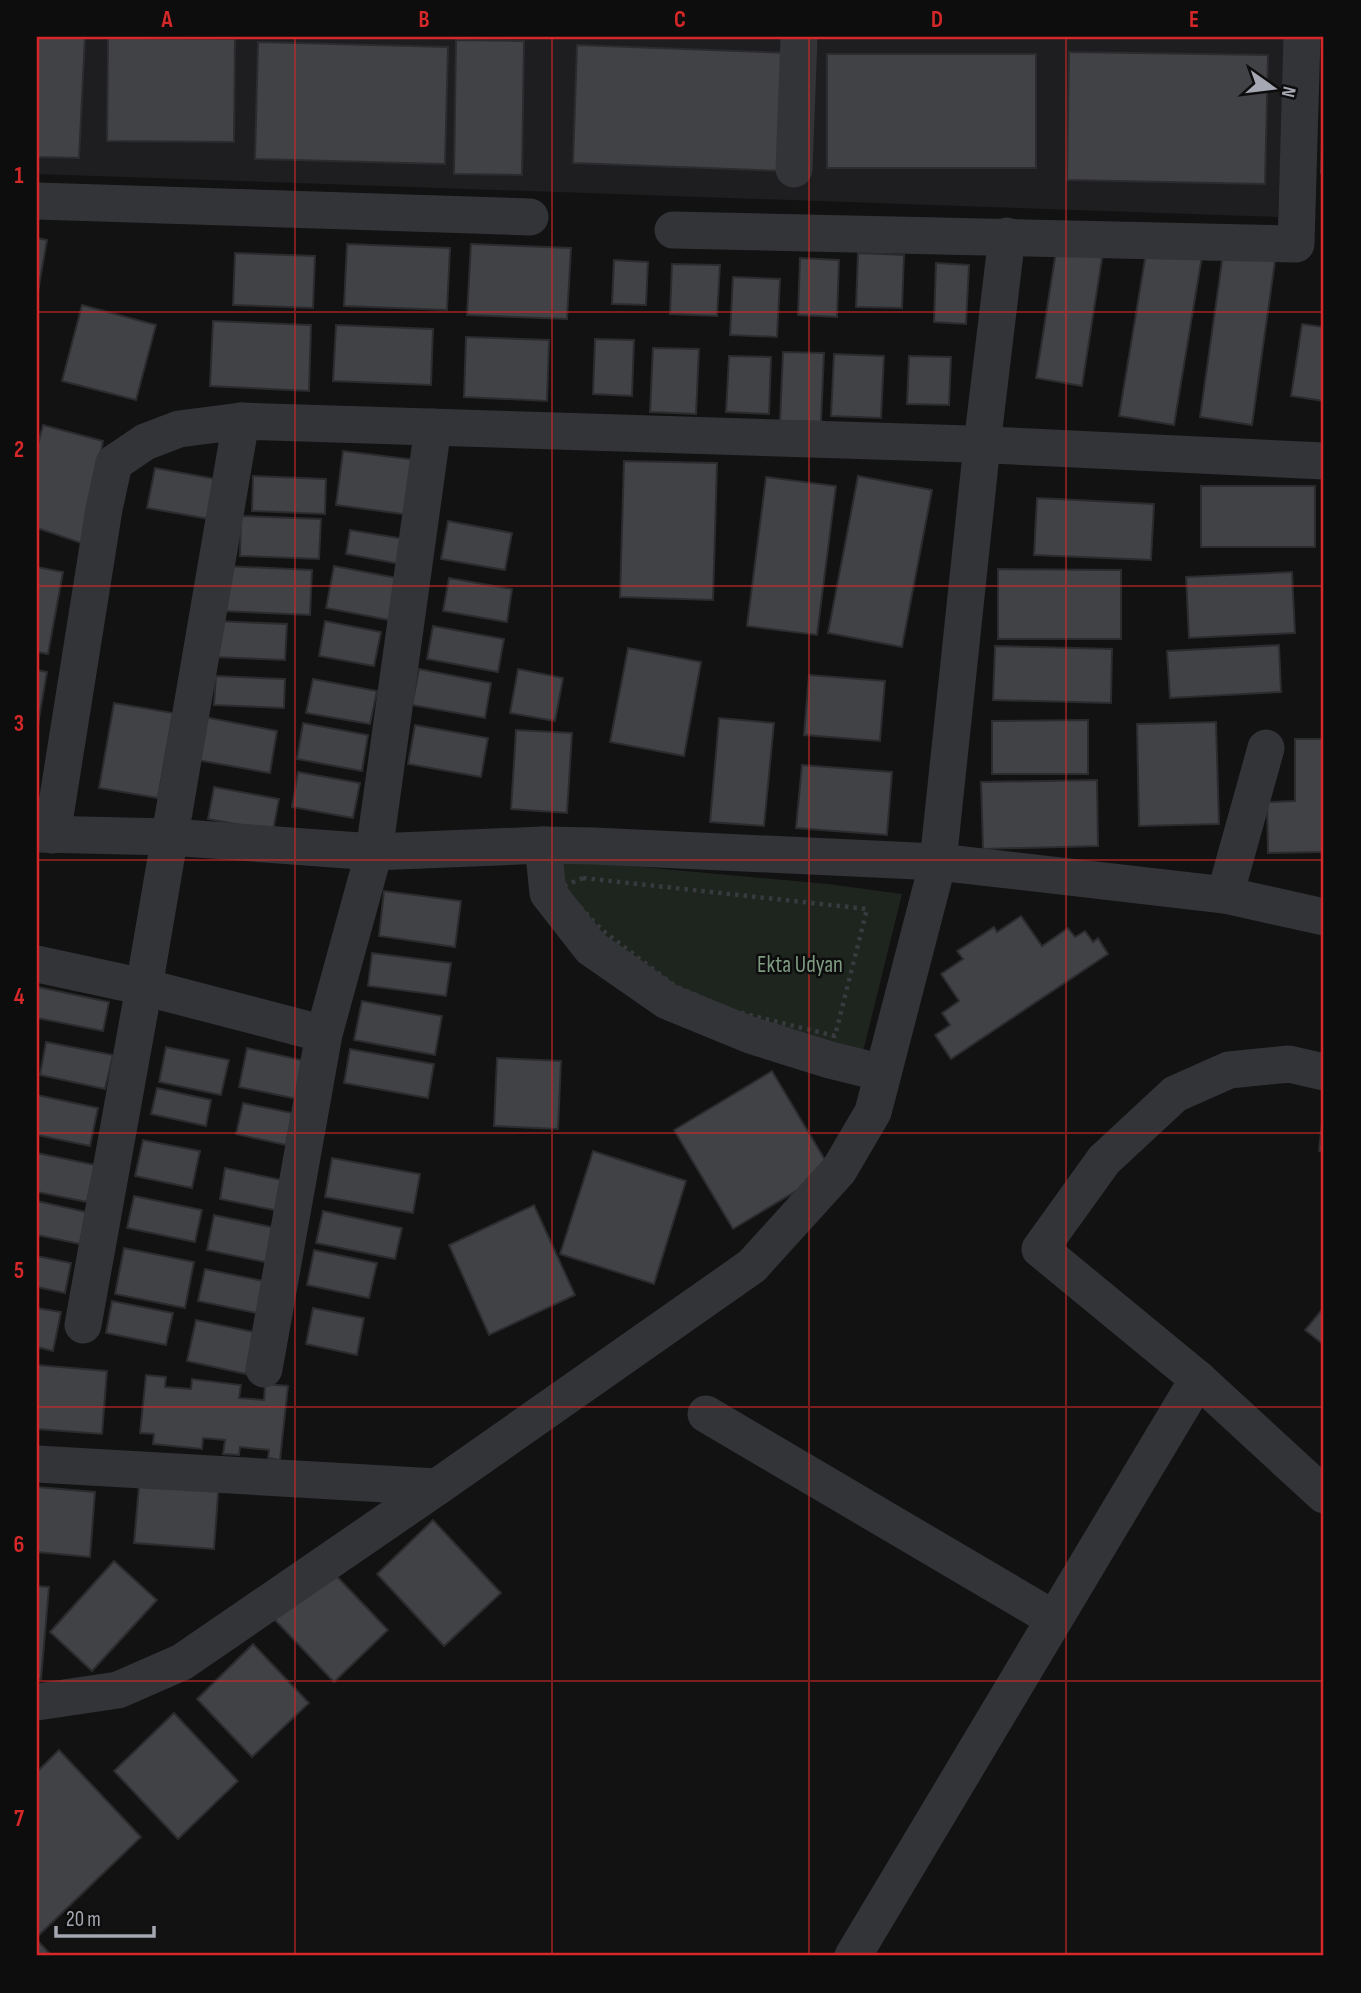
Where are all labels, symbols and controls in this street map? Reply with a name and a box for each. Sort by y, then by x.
text: A [161,6,174,34]
text: B [419,6,430,34]
text: C [674,6,686,34]
text: D [931,6,943,34]
text: E [1189,6,1199,34]
north arrow [1238,52,1308,122]
text: N [1276,84,1300,99]
text: 1 [14,162,24,190]
text: 2 [14,436,24,464]
text: 3 [14,710,24,738]
park label: Ekta Udyan [757,951,843,979]
text: 4 [14,983,25,1011]
text: 5 [14,1257,24,1285]
text: 6 [14,1531,24,1559]
text: 7 [14,1805,24,1833]
scale bar [56,1895,154,1939]
text: 20 m [66,1907,101,1932]

